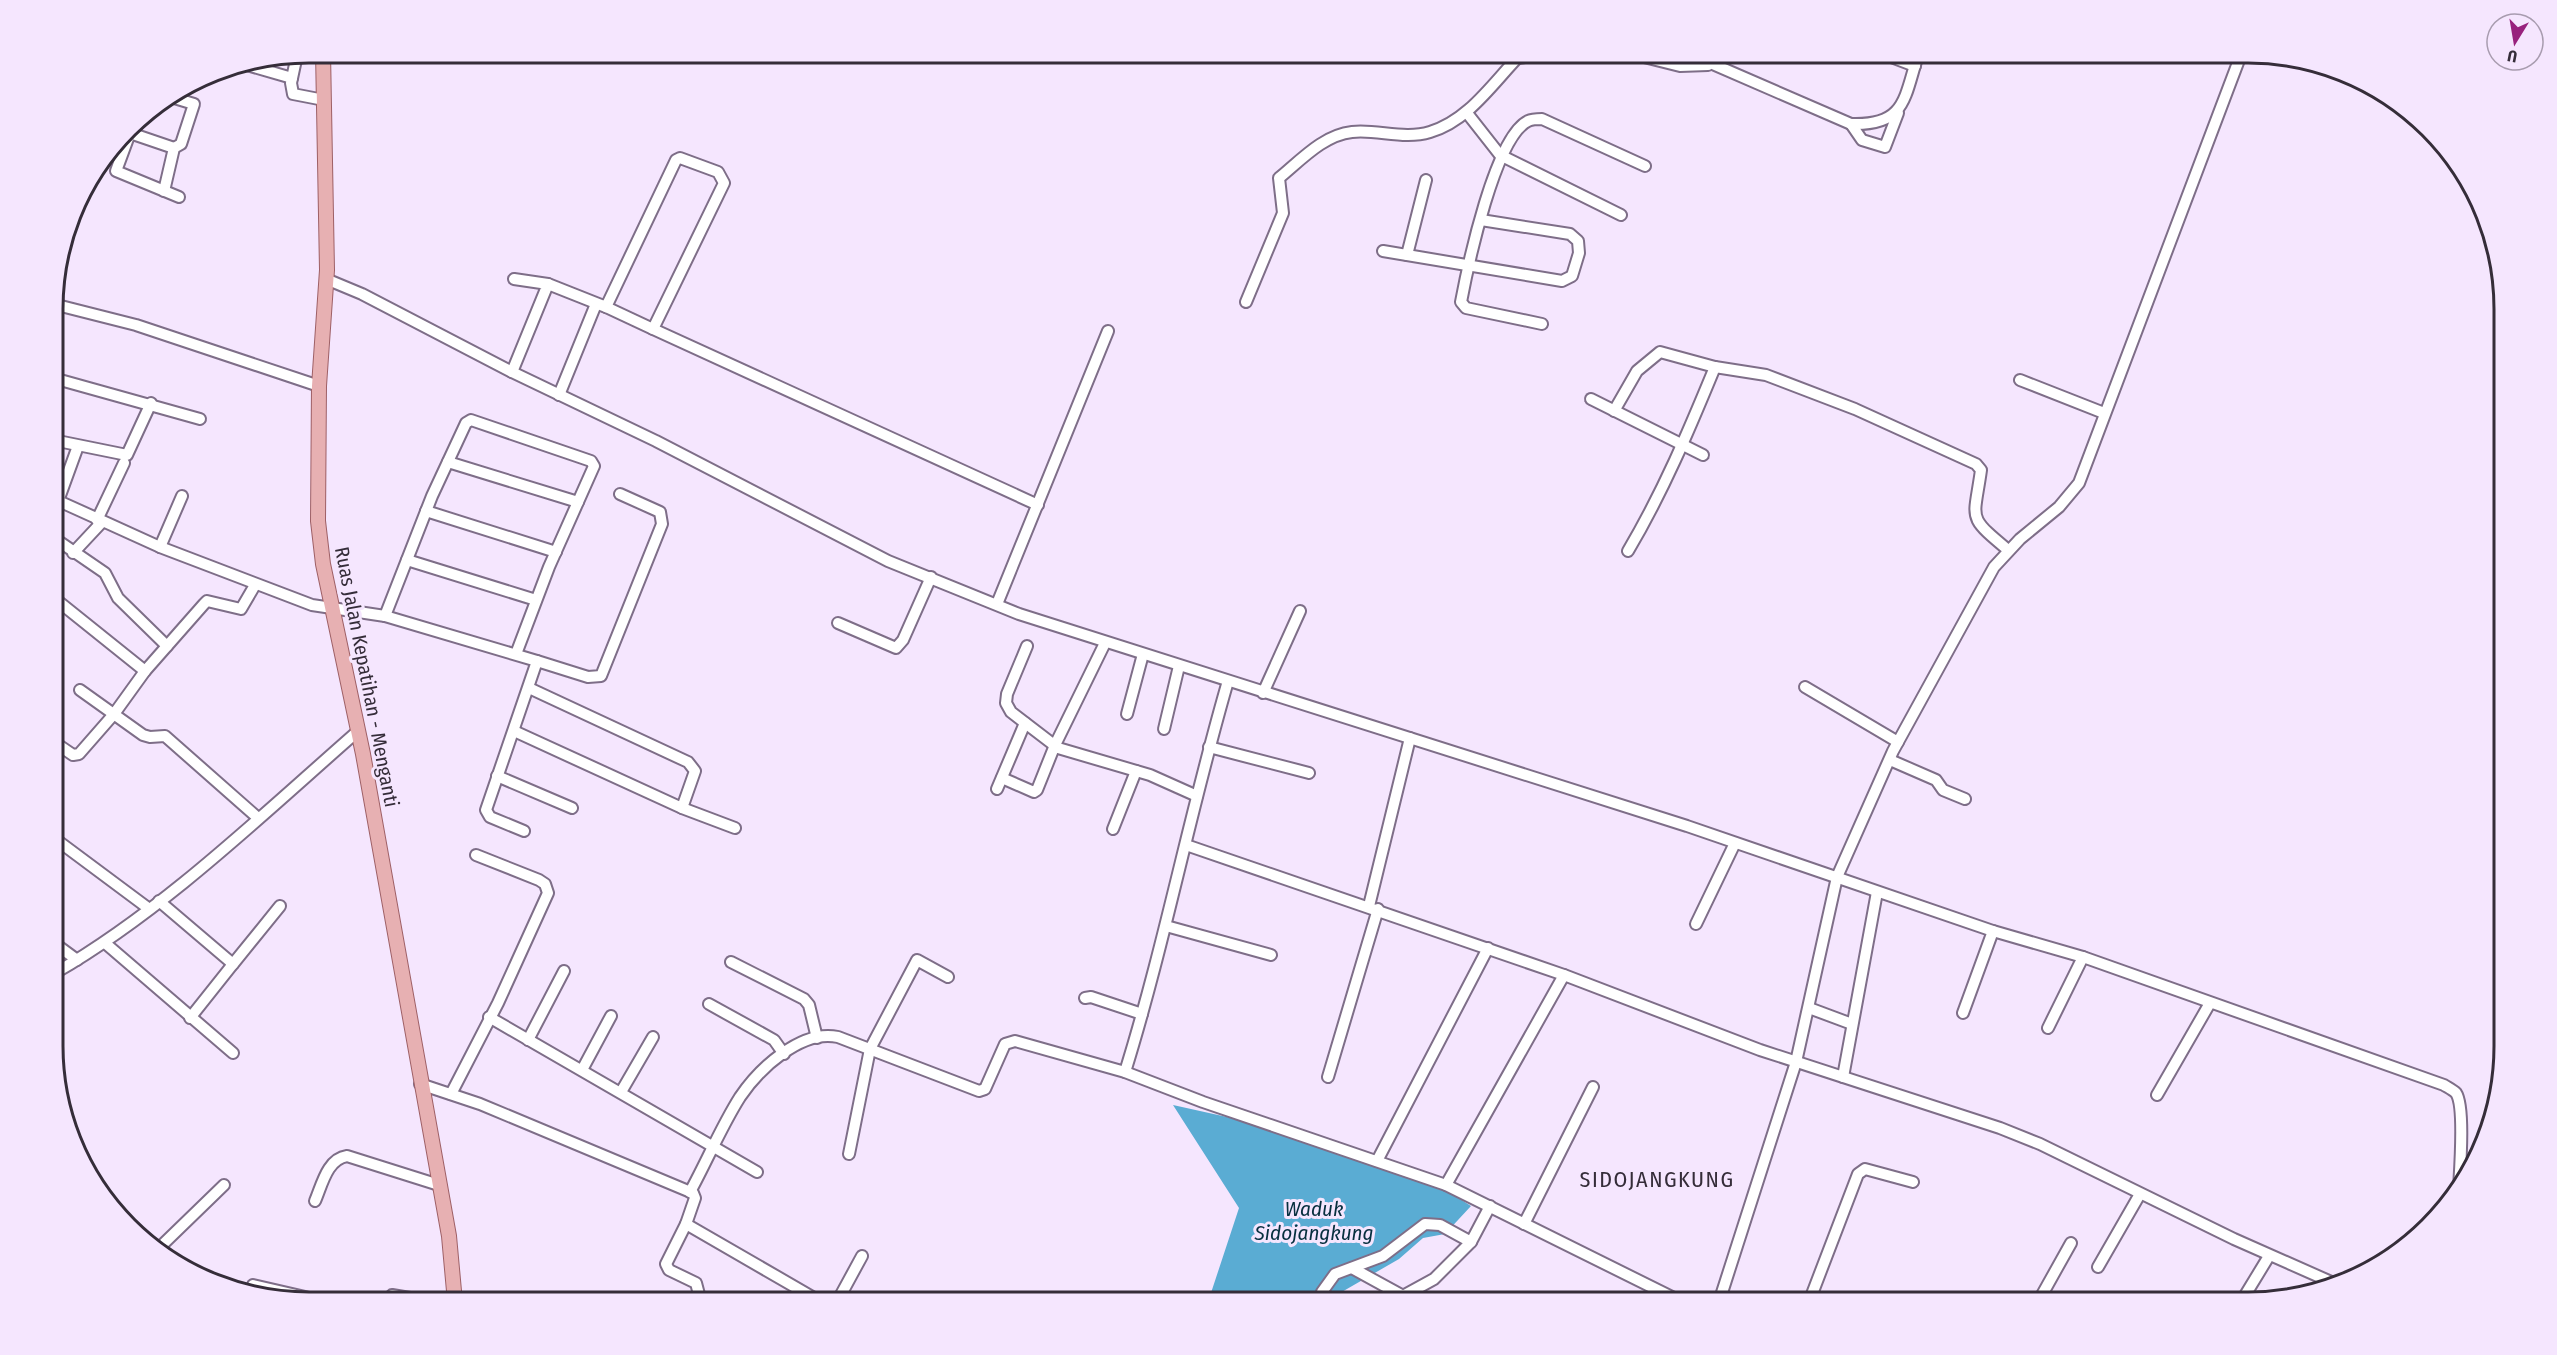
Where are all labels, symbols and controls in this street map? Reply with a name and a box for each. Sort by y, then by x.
north arrow [2485,12,2545,72]
text: U [2506,46,2519,66]
street label: Ruas Jalan Kepatihan - Menganti [330,545,404,809]
district label: SIDOJANGKUNG [1580,1166,1735,1193]
water label: Waduk Sidojangkung [1253,1196,1374,1246]

